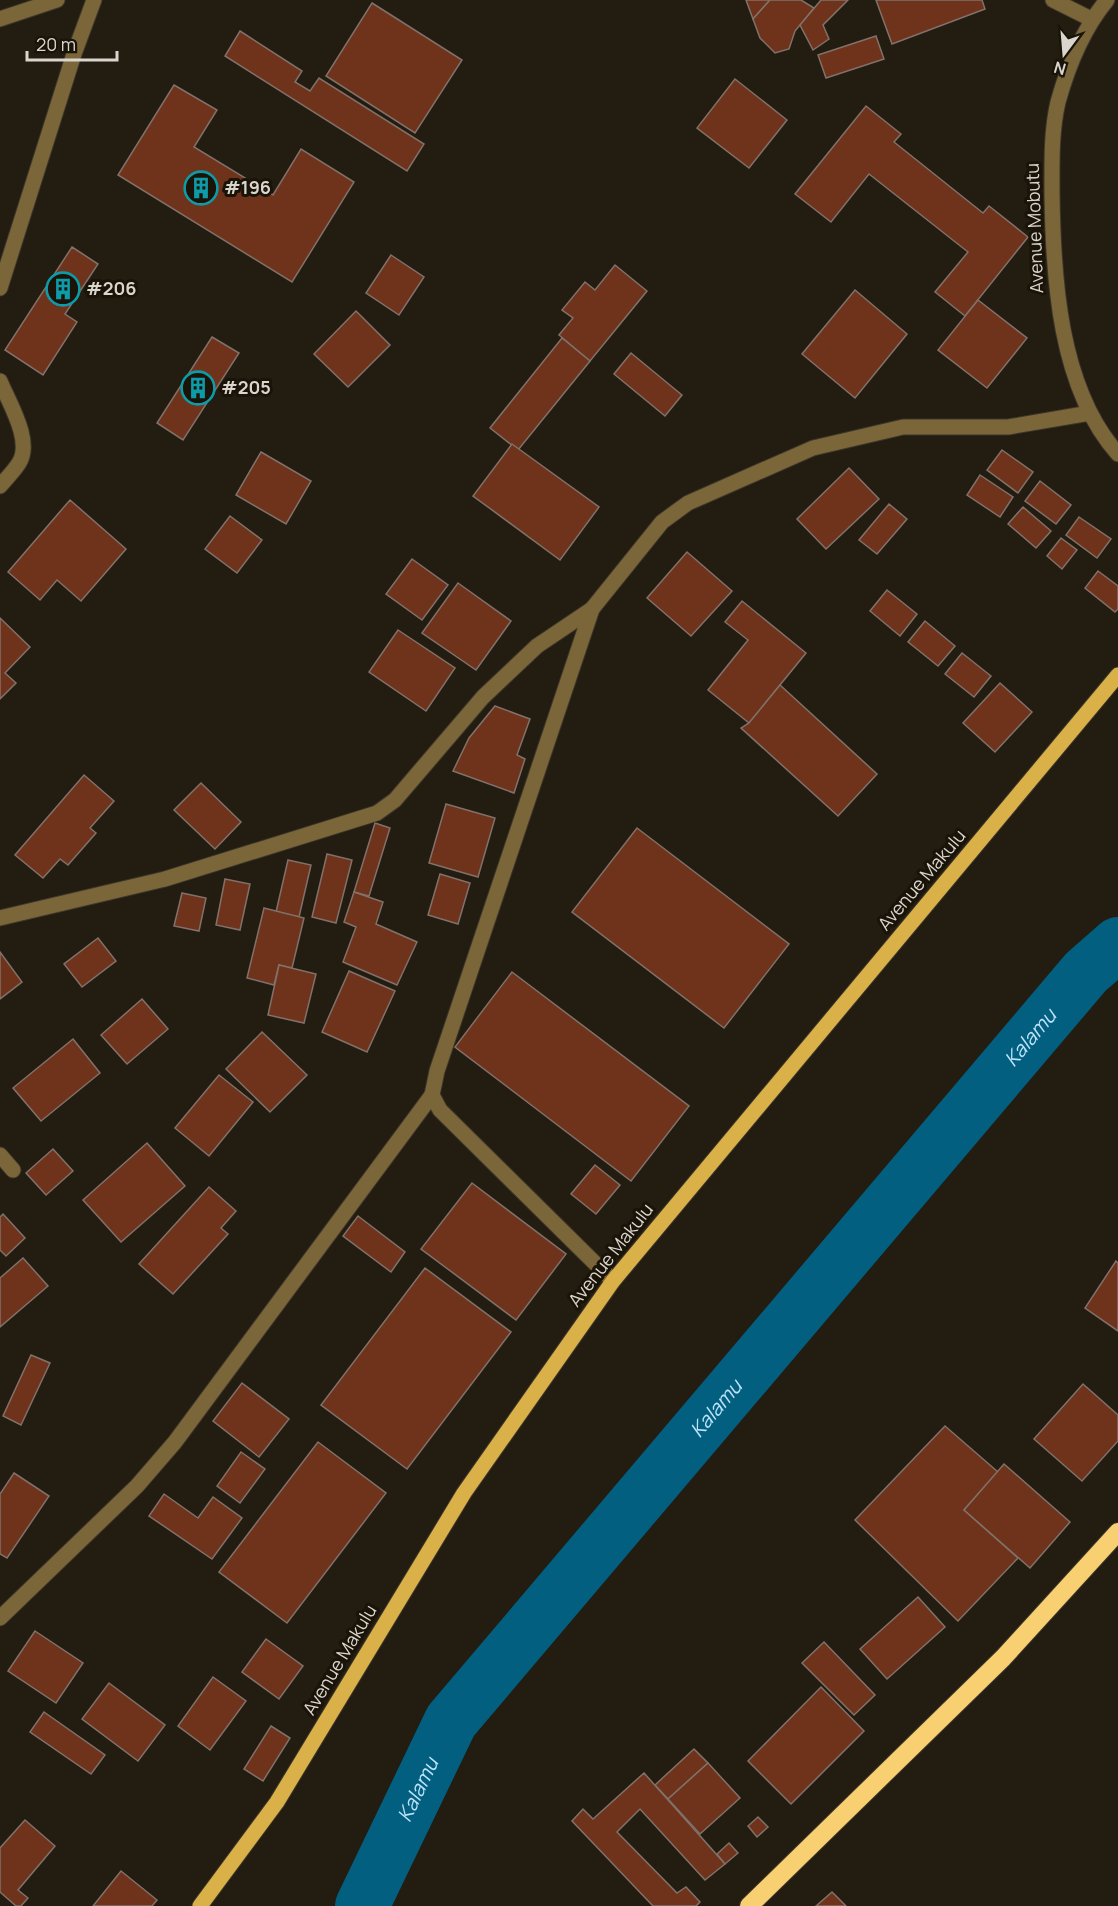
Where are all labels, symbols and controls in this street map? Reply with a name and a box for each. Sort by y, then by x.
scale bar [27,24,117,62]
north arrow [1034,24,1094,84]
text: 20 m [36,32,76,56]
text: N [1051,56,1068,81]
street label: Avenue Mobutu [1020,163,1048,294]
building icon: #196 [183,170,219,206]
place label: #196 [224,175,271,199]
building icon: #206 [45,271,81,307]
place label: #206 [86,276,137,300]
building icon: #205 [180,370,216,406]
place label: #205 [221,375,271,399]
street label: Avenue Makulu [872,824,971,935]
water label: Kalamu [998,1001,1063,1072]
street label: Avenue Makulu [562,1198,658,1311]
water label: Kalamu [683,1372,749,1443]
street label: Avenue Makulu [297,1600,382,1719]
water label: Kalamu [391,1751,445,1826]

